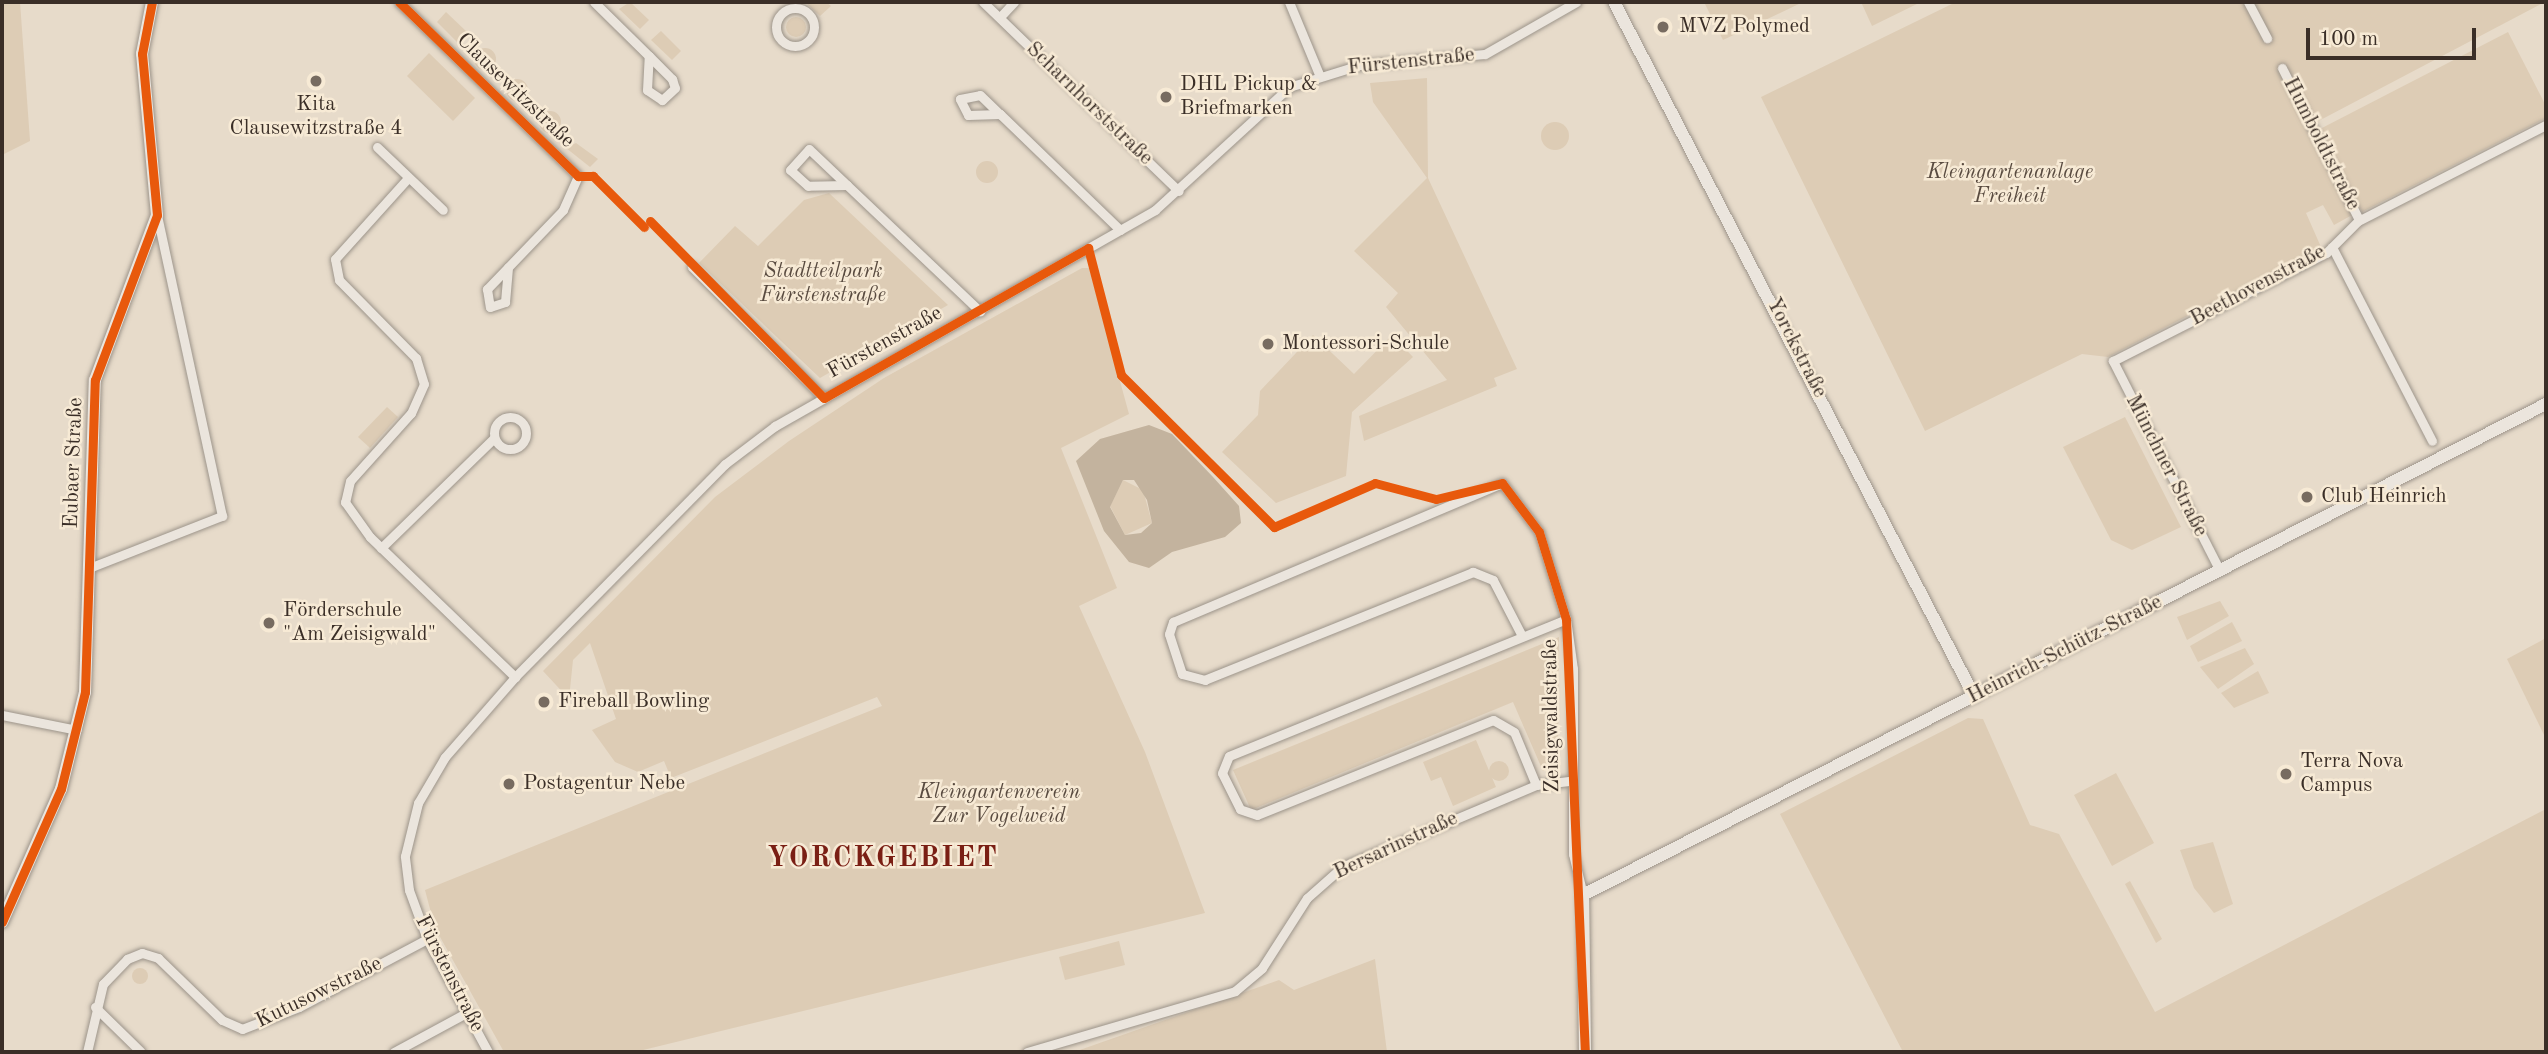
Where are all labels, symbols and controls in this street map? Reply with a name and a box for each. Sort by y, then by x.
place label: MVZ Polymed [1679,14,1810,40]
scale bar [2310,14,2480,58]
marker: MVZ Polymed [1653,17,1673,37]
street label: Clausewitzstraße [451,28,579,154]
text: 100 m [2319,29,2378,50]
street label: Scharnhorststraße [1020,37,1158,171]
street label: Fürstenstraße [1346,43,1476,81]
place label: DHL Pickup & Briefmarken [1180,72,1317,122]
marker: Kita Clausewitzstraße 4 [308,73,324,89]
street label: Humboldtstraße [2277,73,2365,215]
marker: DHL Pickup & Briefmarken [1158,89,1174,105]
place label: Kita Clausewitzstraße 4 [230,92,402,142]
park label: Kleingartenanlage Freiheit [1927,160,2093,210]
street label: Beethovenstraße [2186,240,2330,332]
park label: Stadtteilpark Fürstenstraße [760,259,886,309]
street label: Yorckstraße [1760,294,1832,402]
street label: Fürstenstraße [823,301,947,385]
place label: Montessori-Schule [1282,331,1449,357]
marker: Montessori-Schule [1260,336,1276,352]
street label: Münchner Straße [2119,391,2213,541]
street label: Eubaer Straße [59,397,89,529]
place label: Club Heinrich [2321,484,2447,510]
marker: Club Heinrich [2299,489,2315,505]
street label: Heinrich-Schütz-Straße [1963,590,2167,710]
place label: Förderschule "Am Zeisigwald" [283,598,436,648]
marker: Förderschule "Am Zeisigwald" [261,615,277,631]
street label: Zeisigwaldstraße [1538,639,1566,793]
place label: Fireball Bowling [558,689,709,715]
marker: Fireball Bowling [536,694,552,710]
place label: Terra Nova Campus [2300,749,2403,799]
marker: Terra Nova Campus [2278,766,2294,782]
place label: Postagentur Nebe [523,771,685,797]
marker: Postagentur Nebe [501,776,517,792]
park label: Kleingartenverein Zur Vogelweid [918,780,1080,830]
street label: Bersarinstraße [1330,806,1462,886]
district label: YORCKGEBIET [769,842,997,876]
street label: Fürstenstraße [409,911,489,1037]
street label: Kutusowstraße [252,952,386,1034]

